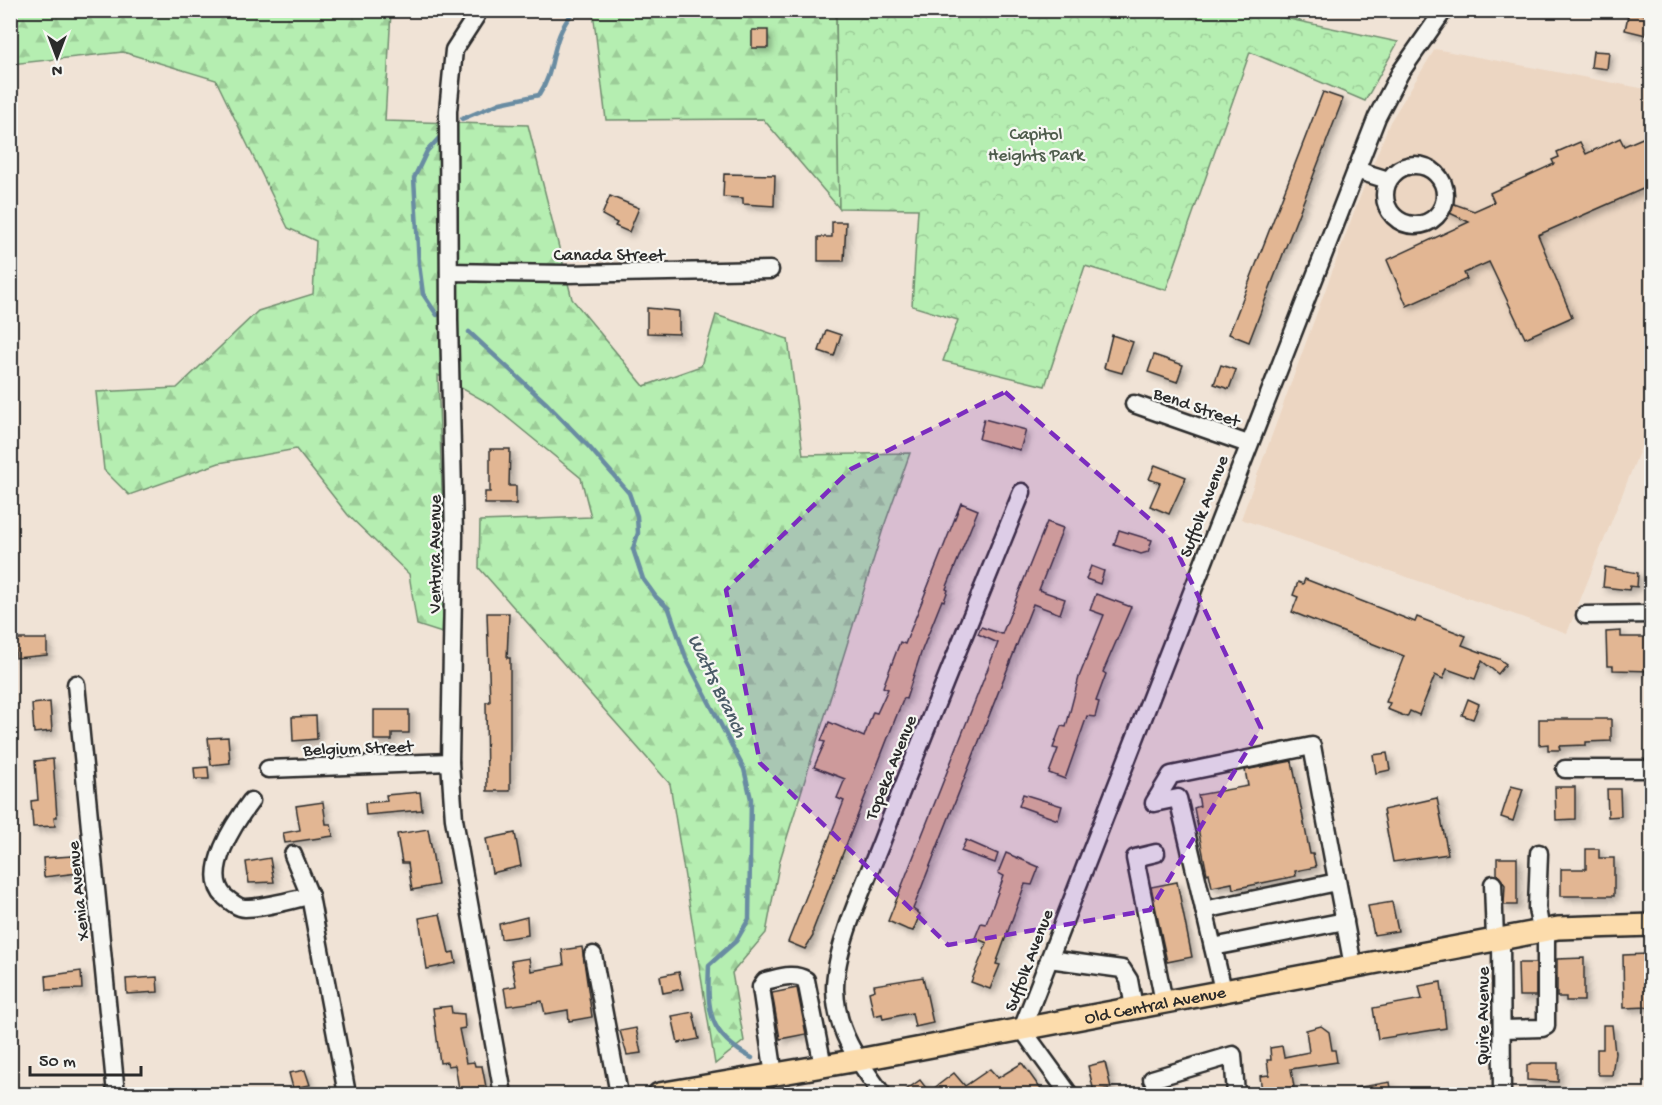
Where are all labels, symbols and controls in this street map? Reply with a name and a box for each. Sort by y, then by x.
north arrow [27,27,87,87]
text: N [51,59,62,78]
park label: Capitol Heights Park [988,125,1086,167]
street label: Canada Street [553,246,666,267]
street label: Bend Street [1149,383,1244,433]
street label: Suffolk Avenue [1176,452,1235,561]
street label: Ventura Avenue [426,494,447,614]
water label: Watts Branch [681,631,751,742]
street label: Topeka Avenue [861,712,923,824]
street label: Belgium Street [302,737,415,762]
street label: Xenia Avenue [64,839,95,942]
street label: Suffolk Avenue [1001,906,1060,1015]
street label: Quire Avenue [1474,966,1495,1065]
street label: Old Central Avenue [1083,983,1228,1030]
scale bar [30,1039,141,1077]
text: 50 m [39,1052,76,1073]

